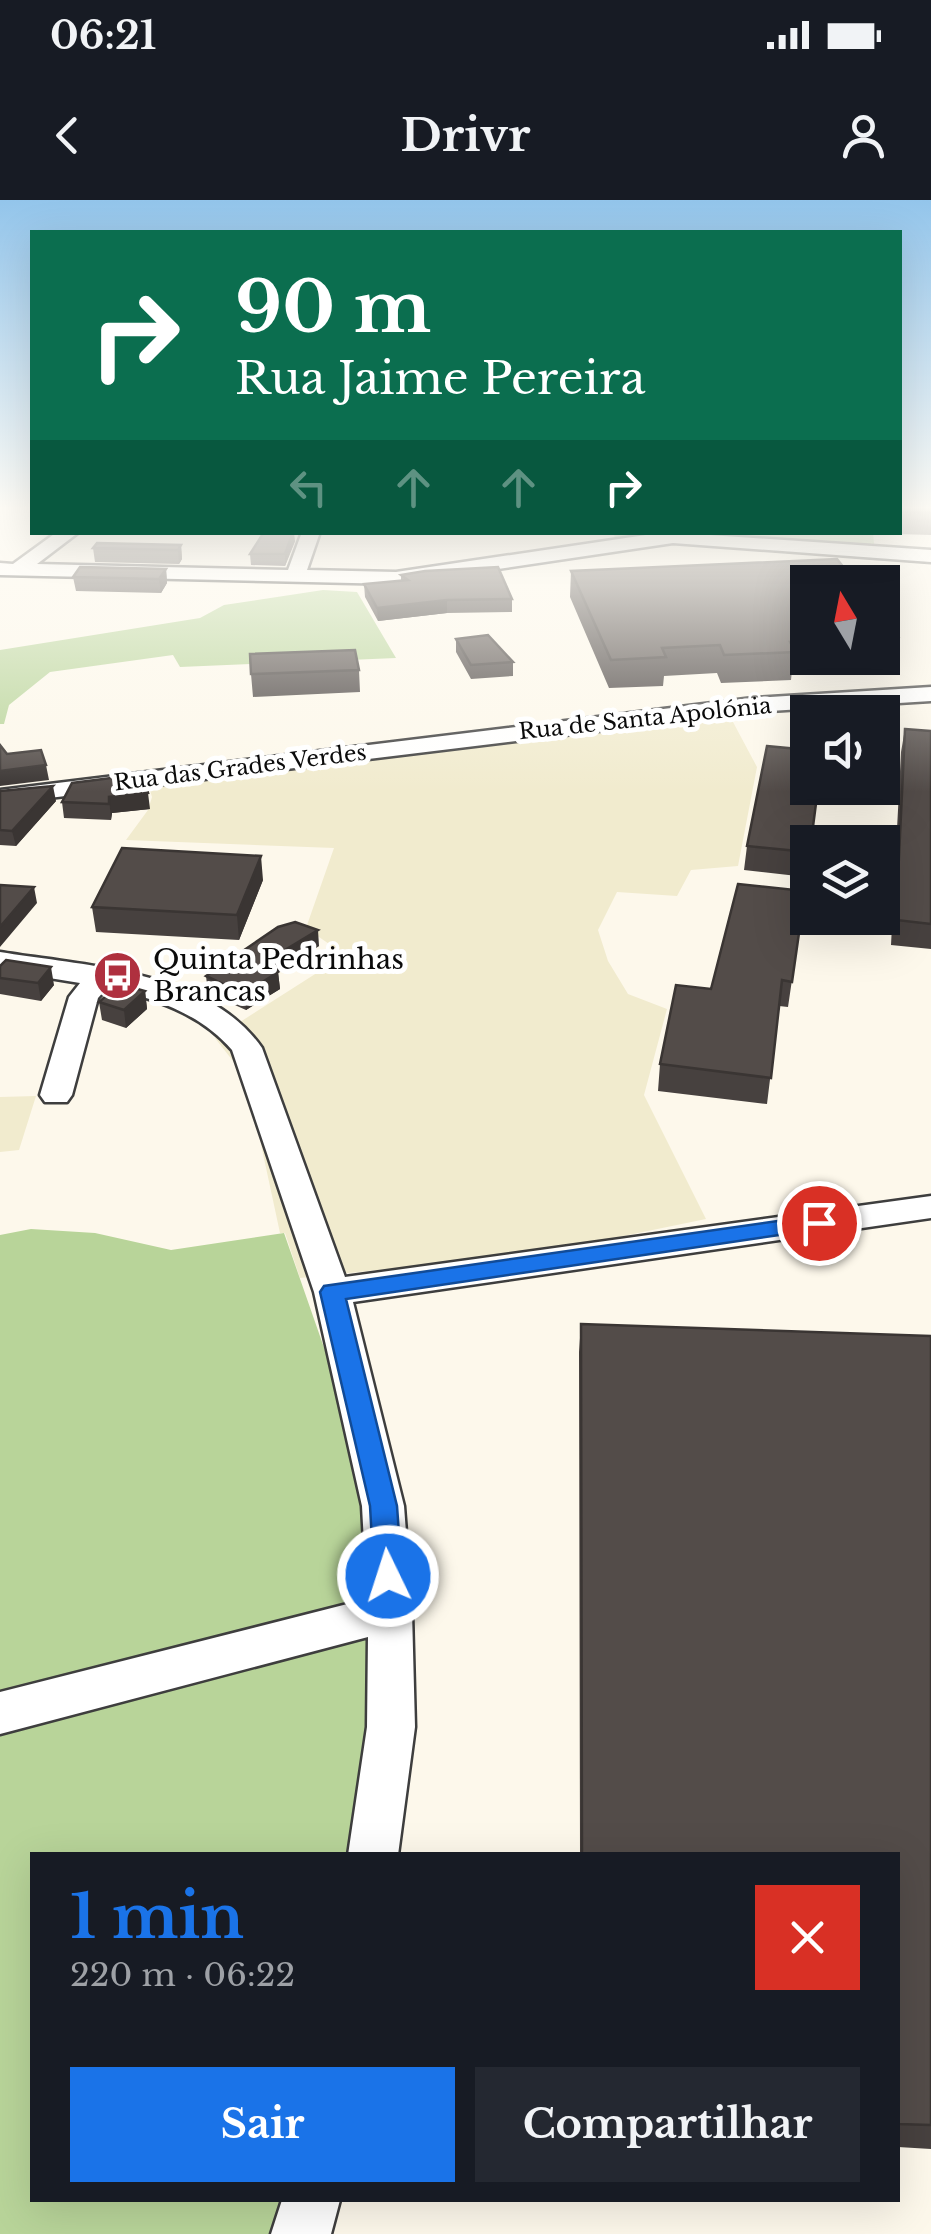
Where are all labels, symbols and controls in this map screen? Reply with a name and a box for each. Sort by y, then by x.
text: 06:21 [50,12,156,59]
text: Drivr [400,107,531,163]
icon: back [40,108,95,163]
icon: person [836,108,891,163]
text: 90 m [235,264,431,351]
icon: right [70,270,200,400]
text: Rua Jaime Pereira [235,350,645,406]
icon: left [281,460,336,515]
icon: ahead [386,460,441,515]
icon: ahead [491,460,546,515]
icon: right [596,460,651,515]
north arrow [790,565,900,675]
map controls [790,565,900,935]
street label: Rua de Santa Apolónia [517,692,774,745]
button: sound [790,695,900,805]
street label: Rua das Grades Verdes [112,739,368,796]
button: layers [790,825,900,935]
place label: Quinta Pedrinhas Brancas [153,942,404,1009]
bus stop icon: Quinta Pedrinhas Brancas [92,949,144,1001]
pin [777,1181,862,1266]
icon: arrive [792,1196,847,1251]
position arrow [336,1524,440,1628]
text: 1 min [70,1880,244,1954]
button: close [755,1885,860,1990]
text: 220 m · 06:22 [70,1955,295,1995]
button: Sair [70,2067,455,2182]
button: Compartilhar [475,2067,860,2182]

